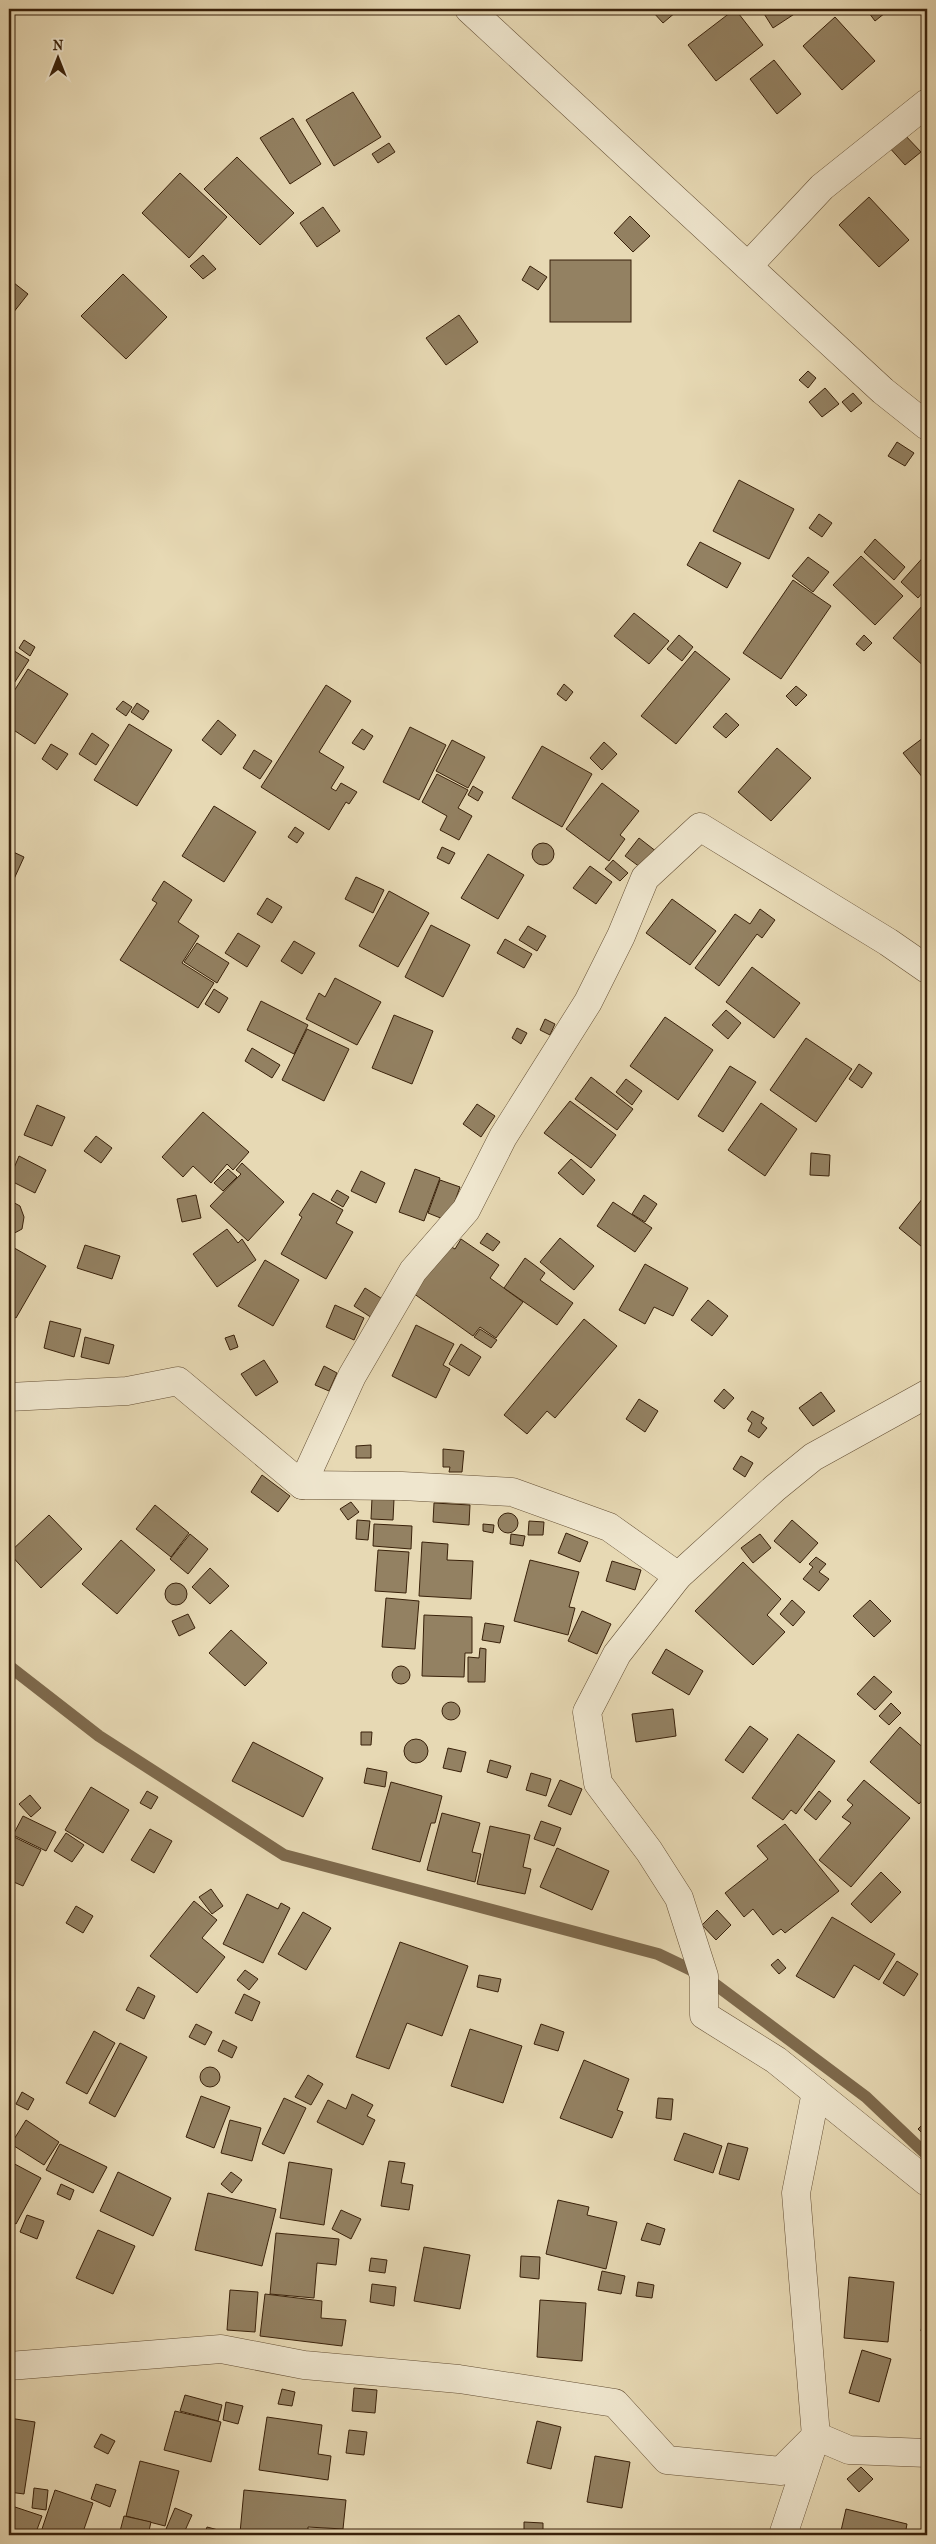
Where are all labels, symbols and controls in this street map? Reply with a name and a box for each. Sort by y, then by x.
north arrow [32,32,82,82]
text: N [53,37,64,54]

